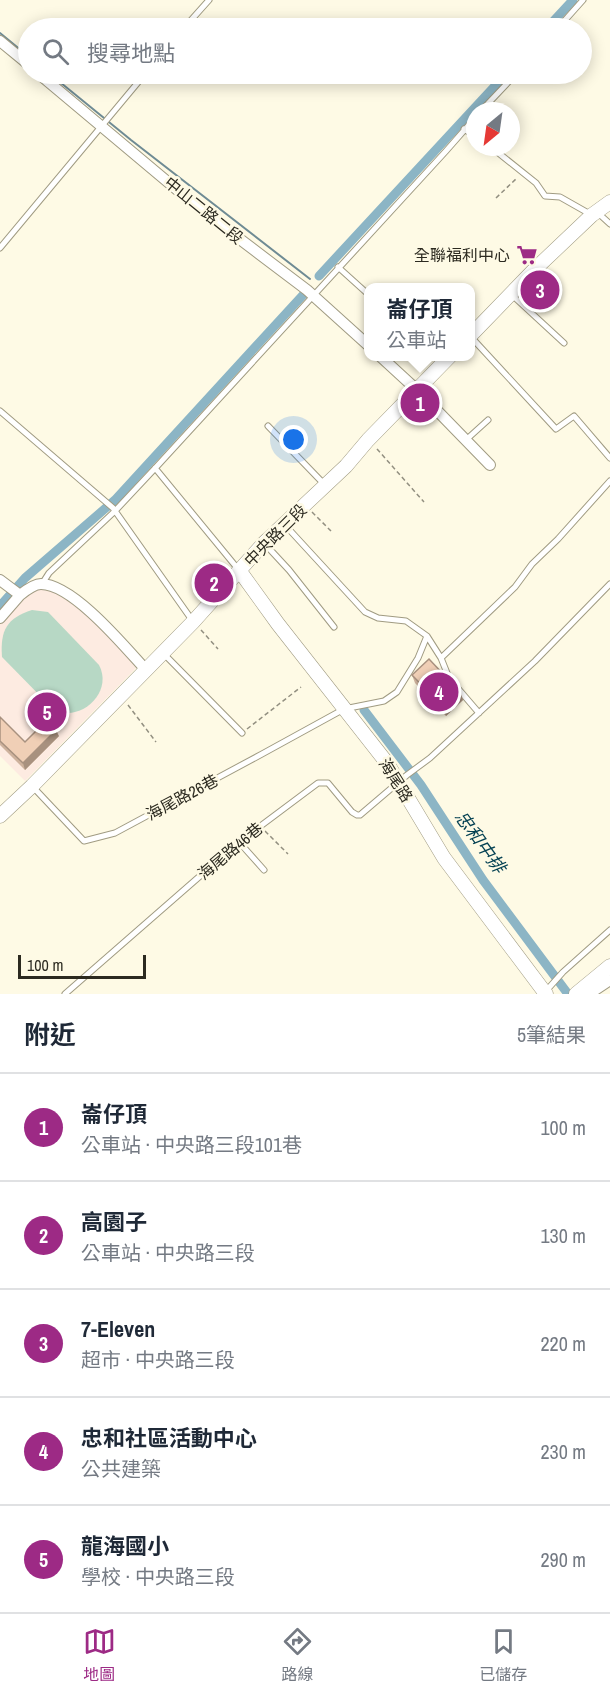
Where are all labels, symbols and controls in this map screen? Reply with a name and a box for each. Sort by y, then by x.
search box [18,18,592,84]
icon: search [39,35,72,68]
text: 搜尋地點 [87,38,175,68]
north arrow [466,102,520,156]
street label: 中山二路二段 [160,171,248,249]
supermarket icon: 全聯福利中心 [515,243,539,267]
place label: 全聯福利中心 [414,244,510,266]
pin: 3 [520,268,560,312]
popup [364,283,475,361]
text: 崙仔頂 [386,294,453,324]
text: 公車站 [386,326,446,353]
pin: 1 [400,380,440,426]
your location [279,425,308,454]
street label: 中央路三段 [239,499,311,571]
pin: 2 [194,560,234,606]
pin: 4 [420,670,458,714]
pin: 5 [28,690,66,734]
street label: 海尾路 [374,754,418,806]
street label: 海尾路26巷 [142,769,222,825]
water label: 忠和中排 [449,805,513,880]
street label: 海尾路46巷 [193,817,267,885]
scale bar [18,952,146,980]
text: 100 m [27,954,63,976]
text: 附近 [24,1017,76,1052]
text: 5筆結果 [517,1021,586,1048]
text: 崙仔頂 [81,1099,147,1129]
text: 1 [39,1114,48,1141]
text: 100 m [540,1114,586,1141]
text: 公車站 · 中央路三段101巷 [81,1131,302,1158]
text: 高園子 [81,1207,147,1237]
text: 2 [39,1222,48,1249]
text: 130 m [540,1222,586,1249]
text: 公車站 · 中央路三段 [81,1239,255,1266]
text: 7-Eleven [81,1314,155,1344]
text: 3 [39,1330,48,1357]
text: 220 m [540,1330,586,1357]
text: 超市 · 中央路三段 [81,1346,235,1373]
text: 忠和社區活動中心 [81,1423,257,1453]
text: 4 [39,1438,48,1465]
text: 230 m [540,1438,586,1465]
text: 公共建築 [81,1455,161,1482]
text: 龍海國小 [81,1531,169,1561]
text: 5 [39,1546,48,1573]
text: 290 m [540,1546,586,1573]
text: 學校 · 中央路三段 [81,1563,235,1590]
tab: 地圖 [83,1625,116,1685]
tab: 路線 [281,1625,314,1685]
tab: 已儲存 [479,1625,527,1685]

